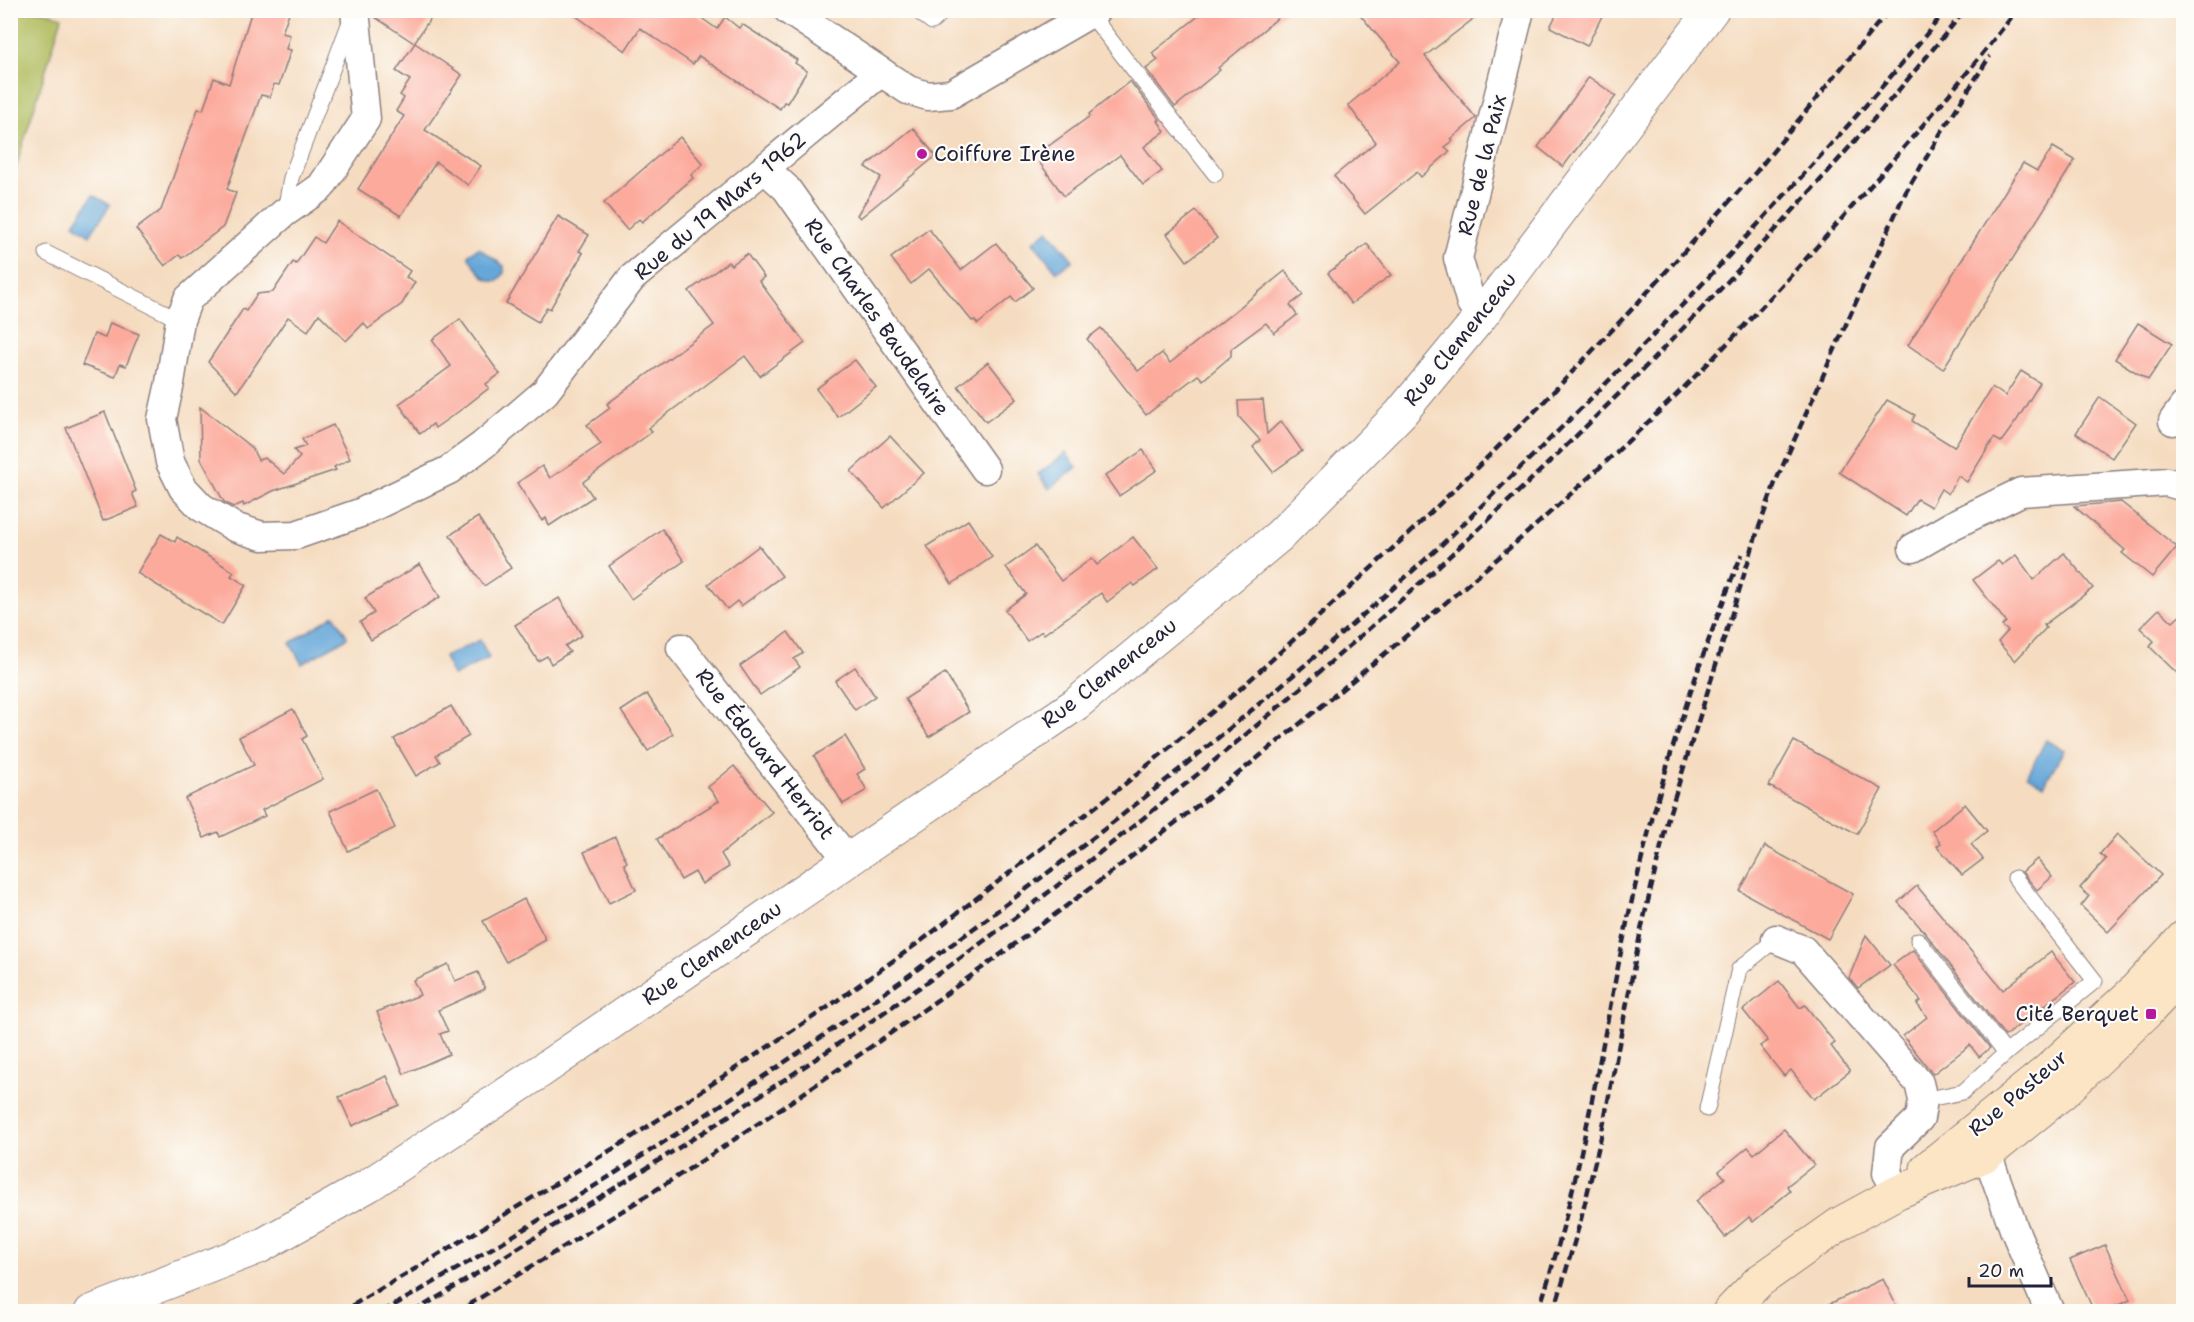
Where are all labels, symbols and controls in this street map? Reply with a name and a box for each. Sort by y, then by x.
street label: Rue de la Paix [1451,91,1513,239]
street label: Rue du 19 Mars 1962 [628,126,812,286]
place label: Coiffure Irène [934,140,1076,168]
marker: Coiffure Irène [915,147,929,161]
street label: Rue Charles Baudelaire [798,213,956,421]
street label: Rue Clemenceau [1397,266,1523,412]
street label: Rue Clemenceau [1035,611,1183,735]
street label: Rue Édouard Herriot [689,662,841,845]
street label: Rue Clemenceau [636,894,788,1012]
place label: Cité Berquet [2015,1000,2139,1028]
marker: Cité Berquet [2144,1007,2158,1021]
street label: Rue Pasteur [1963,1043,2074,1143]
scale bar [1969,1250,2052,1288]
text: 20 m [1978,1259,2024,1283]

